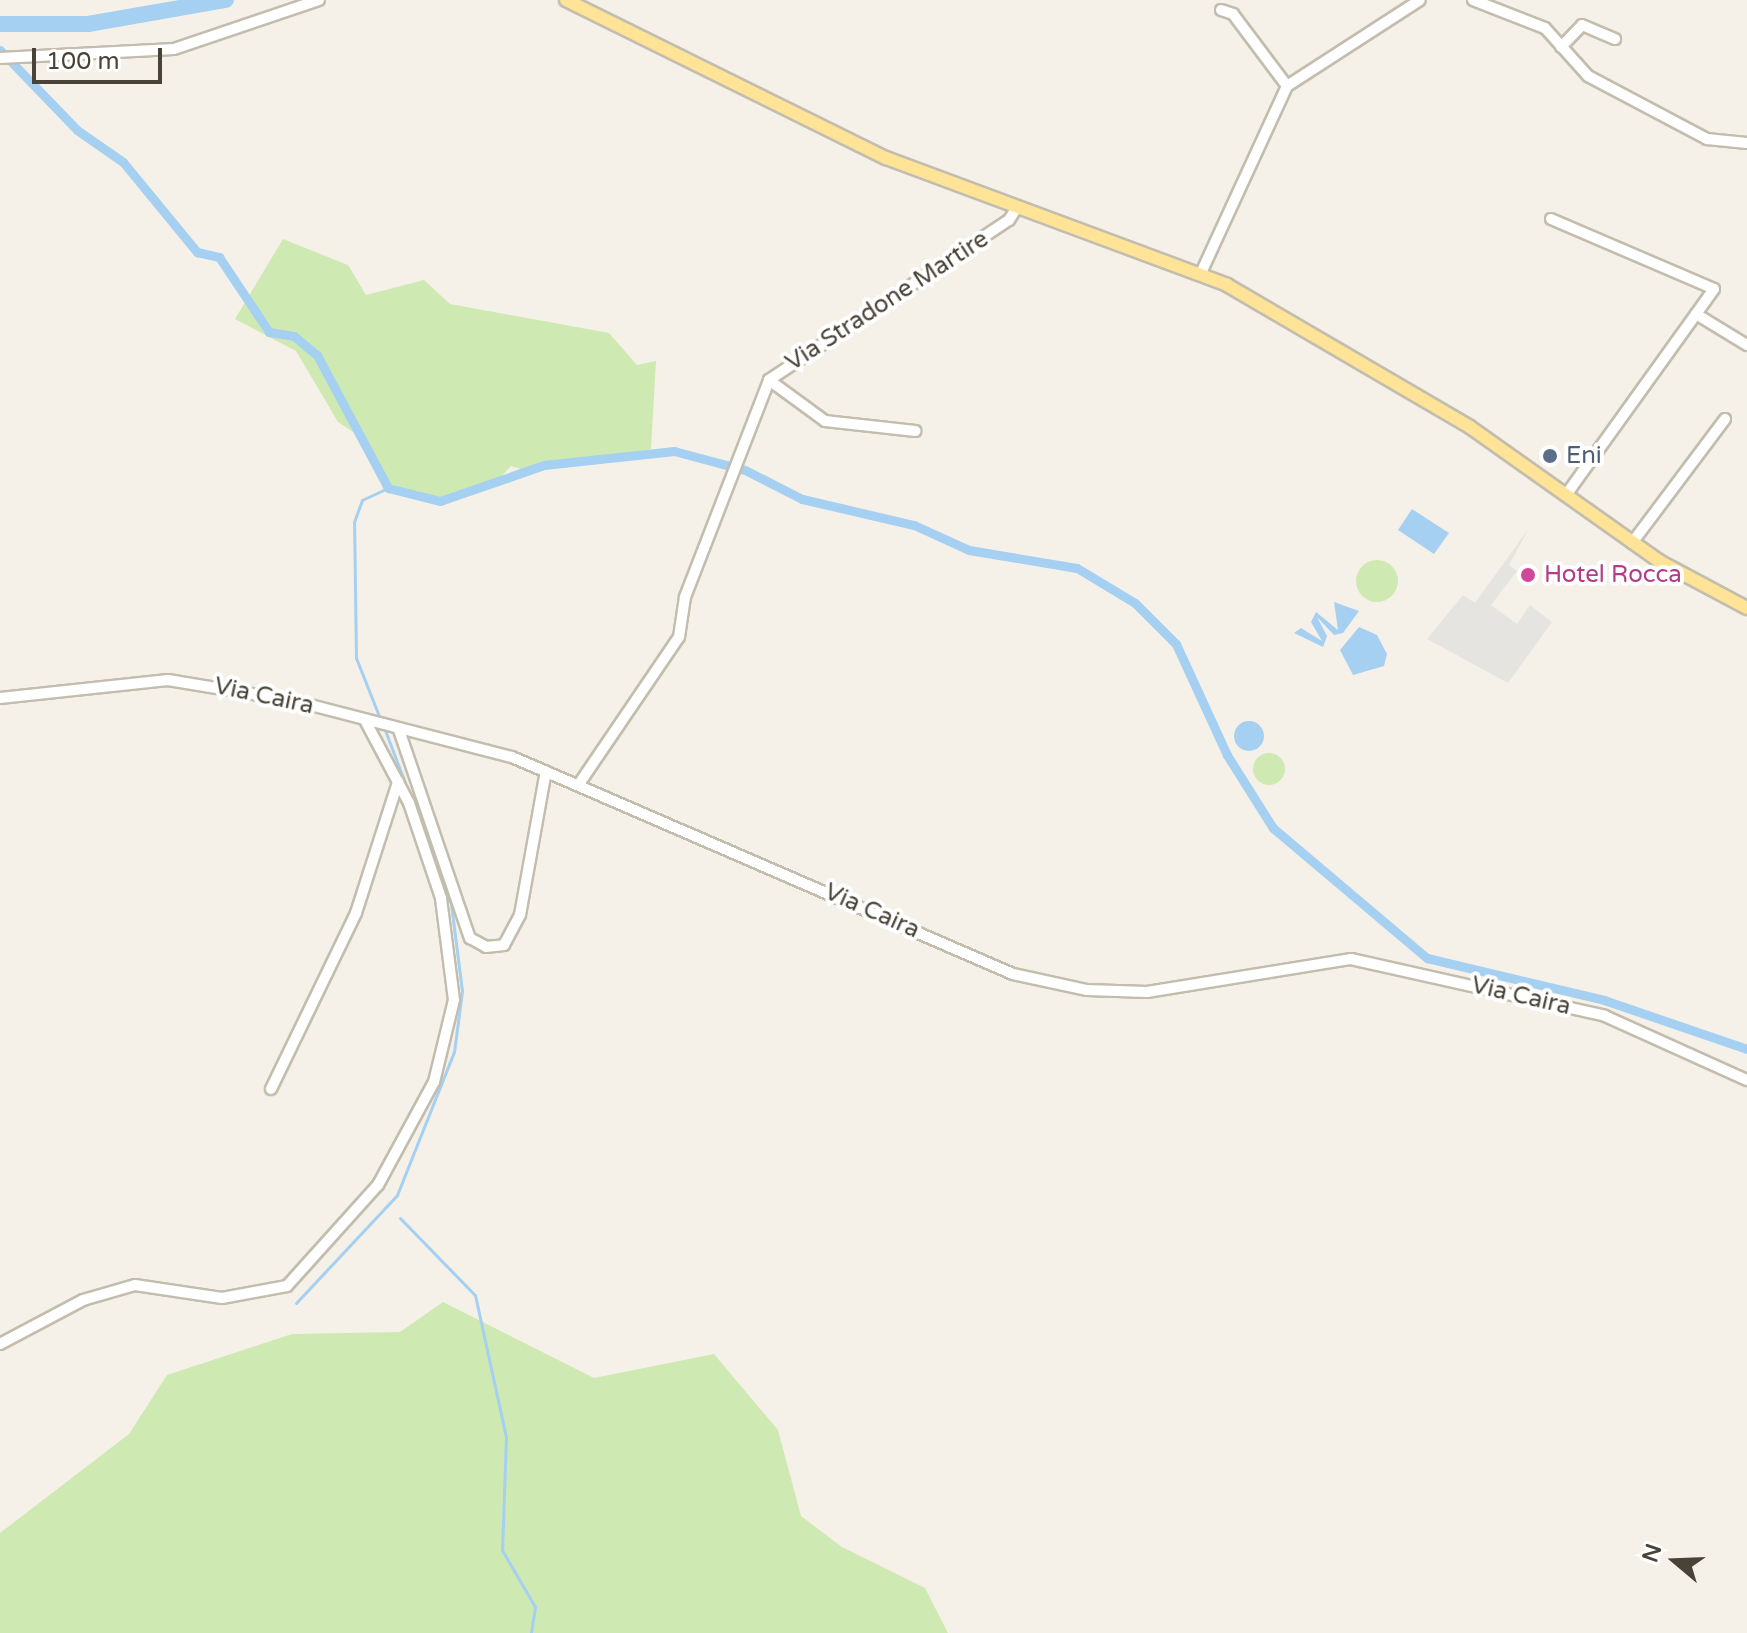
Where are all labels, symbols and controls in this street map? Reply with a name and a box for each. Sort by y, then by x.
scale bar [36,32,166,82]
text: 100 m [46,47,120,76]
street label: Via Stradone Martire [780,225,994,377]
place label: Eni [1566,442,1602,470]
marker: Eni [1541,447,1559,465]
place label: Hotel Rocca [1544,561,1682,589]
marker: Hotel Rocca [1519,566,1537,584]
street label: Via Caira [212,671,316,721]
street label: Via Caira [820,877,924,945]
street label: Via Caira [1469,971,1573,1021]
north arrow [1635,1521,1715,1601]
text: N [1637,1541,1667,1566]

